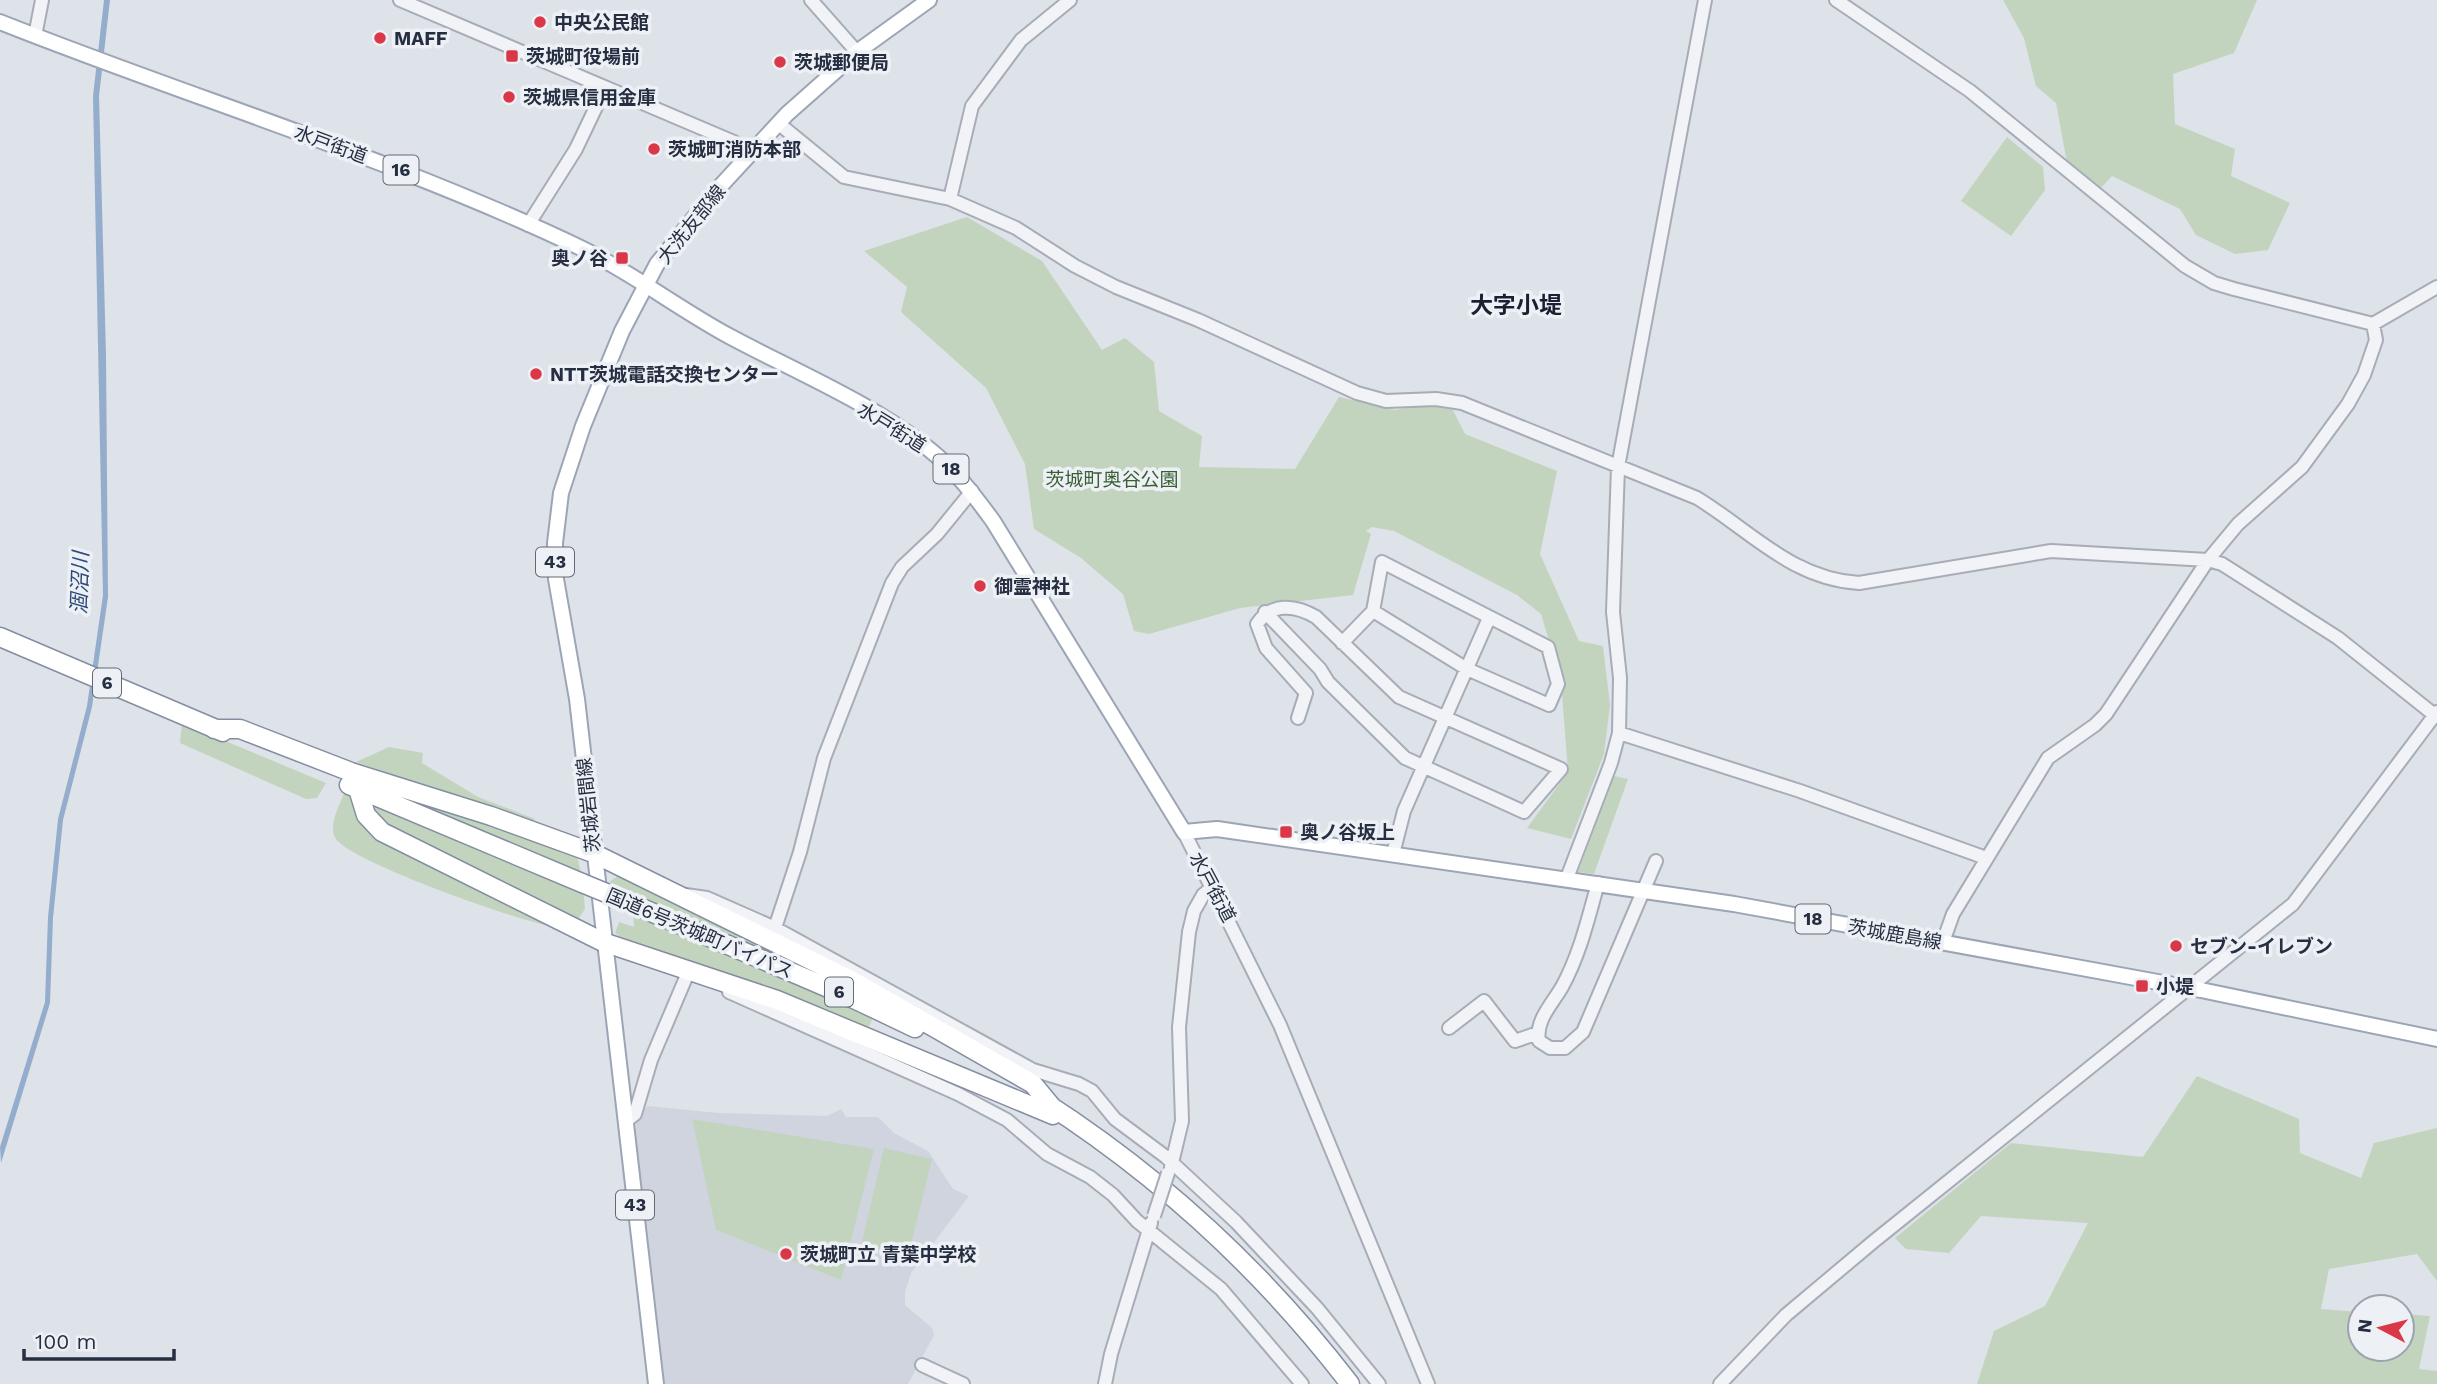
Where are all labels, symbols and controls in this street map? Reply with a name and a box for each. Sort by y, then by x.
place label: 中央公民館 [554,11,649,34]
marker: 中央公民館 [532,14,548,30]
place label: MAFF [394,27,448,50]
marker: MAFF [372,30,388,46]
place label: 茨城町役場前 [526,45,640,68]
marker: 茨城町役場前 [504,48,520,64]
place label: 茨城郵便局 [794,51,889,74]
marker: 茨城郵便局 [772,54,788,70]
place label: 茨城県信用金庫 [523,86,656,109]
marker: 茨城県信用金庫 [501,89,517,105]
street label: 水戸街道 [291,121,370,168]
place label: 茨城町消防本部 [668,138,801,161]
marker: 茨城町消防本部 [646,141,662,157]
road number: 16 [384,155,418,184]
street label: 大洗友部線 [653,180,730,268]
place label: 奥ノ谷 [551,247,608,270]
marker: 奥ノ谷 [614,250,630,266]
district label: 大字小堤 [1470,292,1562,319]
place label: NTT茨城電話交換センター [550,363,779,386]
marker: NTT茨城電話交換センター [528,366,544,382]
street label: 水戸街道 [853,398,930,457]
road number: 18 [934,454,968,484]
park label: 茨城町奥谷公園 [1045,468,1179,491]
road number: 43 [536,548,574,576]
water label: 涸沼川 [66,549,93,615]
place label: 御霊神社 [994,575,1070,598]
marker: 御霊神社 [972,578,988,594]
road number: 6 [93,668,121,698]
street label: 茨城岩間線 [572,756,605,853]
place label: 奥ノ谷坂上 [1300,821,1395,844]
marker: 奥ノ谷坂上 [1278,824,1294,840]
street label: 水戸街道 [1185,848,1241,926]
street label: 国道6号茨城町バイパス [603,884,797,983]
road number: 18 [1796,904,1830,934]
street label: 茨城鹿島線 [1846,915,1944,954]
place label: セブン-イレブン [2190,935,2333,958]
marker: セブン-イレブン [2168,938,2184,954]
place label: 小堤 [2156,975,2194,998]
road number: 6 [825,978,853,1007]
marker: 小堤 [2134,978,2150,994]
road number: 43 [616,1190,654,1220]
place label: 茨城町立 青葉中学校 [800,1243,976,1266]
marker: 茨城町立 青葉中学校 [778,1246,794,1262]
north arrow [2346,1293,2416,1363]
scale bar [24,1318,175,1362]
text: N [2352,1318,2377,1334]
text: 100 m [35,1329,97,1354]

